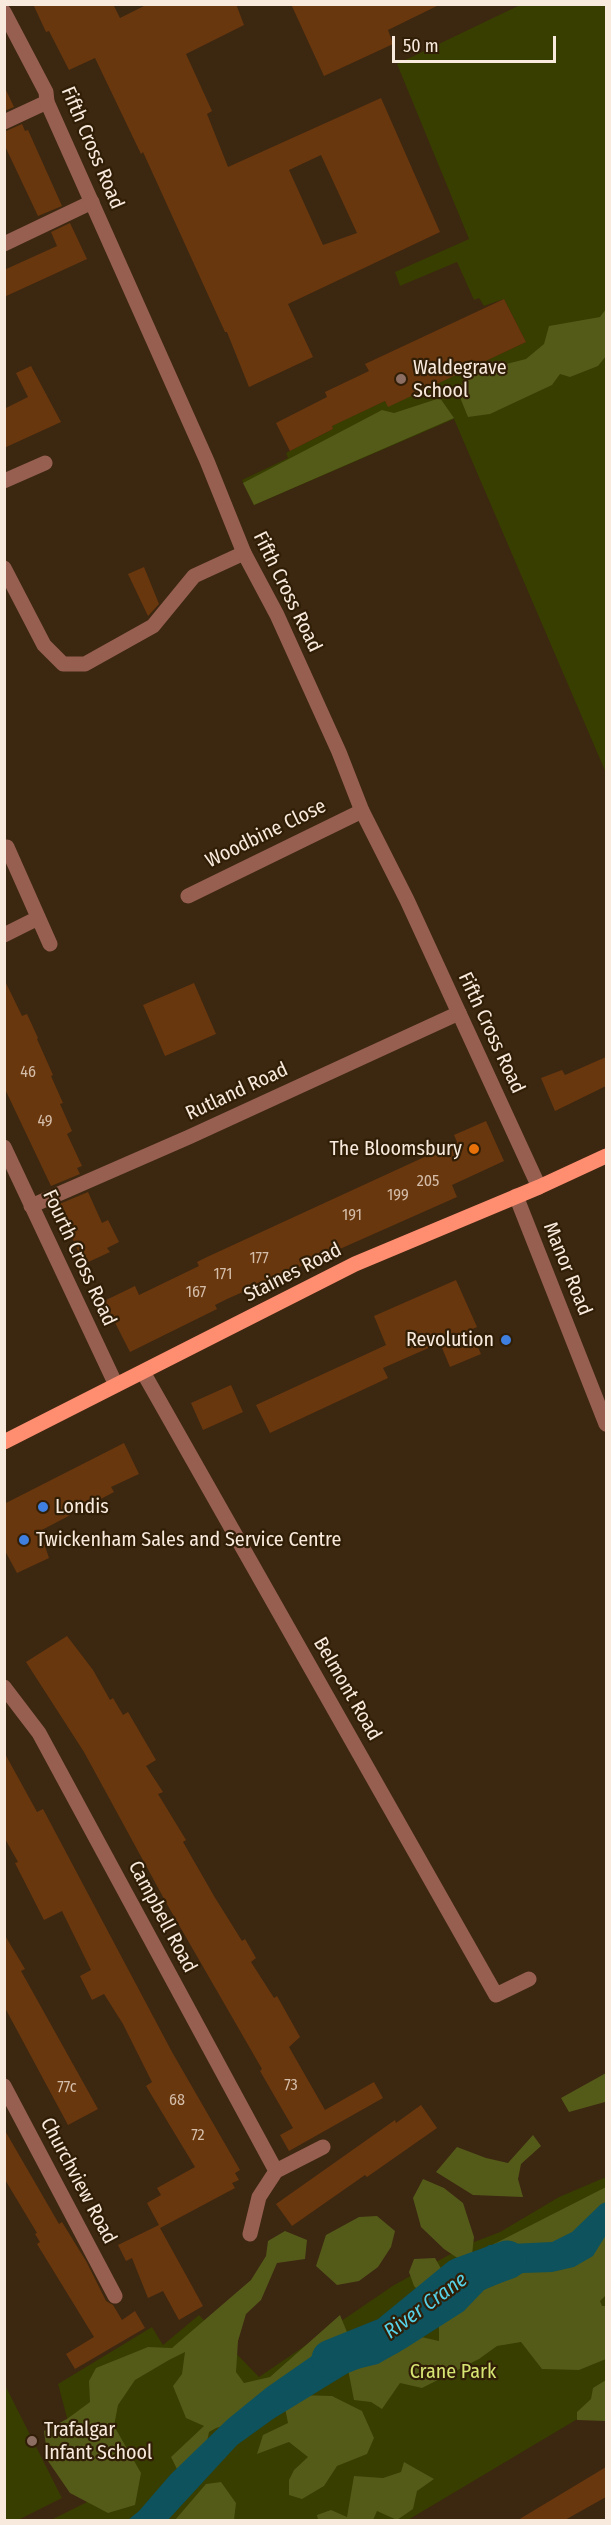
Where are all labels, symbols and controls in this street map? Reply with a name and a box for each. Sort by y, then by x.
scale bar [395,24,558,62]
text: 50 m [403,35,439,57]
street label: Fifth Cross Road [55,83,129,213]
place label: Waldegrave School [413,356,507,403]
marker: Waldegrave School [394,372,408,386]
street label: Fifth Cross Road [248,528,326,656]
street label: Woodbine Close [202,794,330,874]
street label: Fifth Cross Road [452,969,530,1097]
street label: Rutland Road [182,1058,292,1126]
house number: 46 [20,1063,36,1083]
house number: 49 [37,1112,53,1132]
place label: The Bloomsbury [330,1137,462,1161]
marker: The Bloomsbury [467,1142,481,1156]
house number: 205 [417,1172,439,1192]
street label: Fourth Cross Road [37,1186,121,1330]
house number: 199 [387,1186,409,1206]
house number: 191 [342,1206,362,1226]
street label: Manor Road [537,1219,597,1319]
street label: Staines Road [240,1238,346,1308]
house number: 177 [249,1249,269,1269]
house number: 171 [214,1265,232,1285]
house number: 167 [186,1283,206,1303]
place label: Revolution [406,1328,494,1352]
marker: Revolution [499,1333,513,1347]
place label: Londis [55,1495,109,1519]
marker: Londis [36,1500,50,1514]
place label: Twickenham Sales and Service Centre [36,1528,341,1552]
marker: Twickenham Sales and Service Centre [17,1533,31,1547]
street label: Belmont Road [308,1633,386,1745]
street label: Campbell Road [123,1857,201,1977]
house number: 73 [284,2076,298,2096]
house number: 77c [57,2078,77,2098]
house number: 68 [169,2091,185,2111]
street label: Churchview Road [35,2114,121,2248]
house number: 72 [191,2126,205,2146]
water label: River Crane [379,2267,473,2345]
park label: Crane Park [410,2360,496,2384]
place label: Trafalgar Infant School [44,2418,152,2465]
marker: Trafalgar Infant School [25,2434,39,2448]

